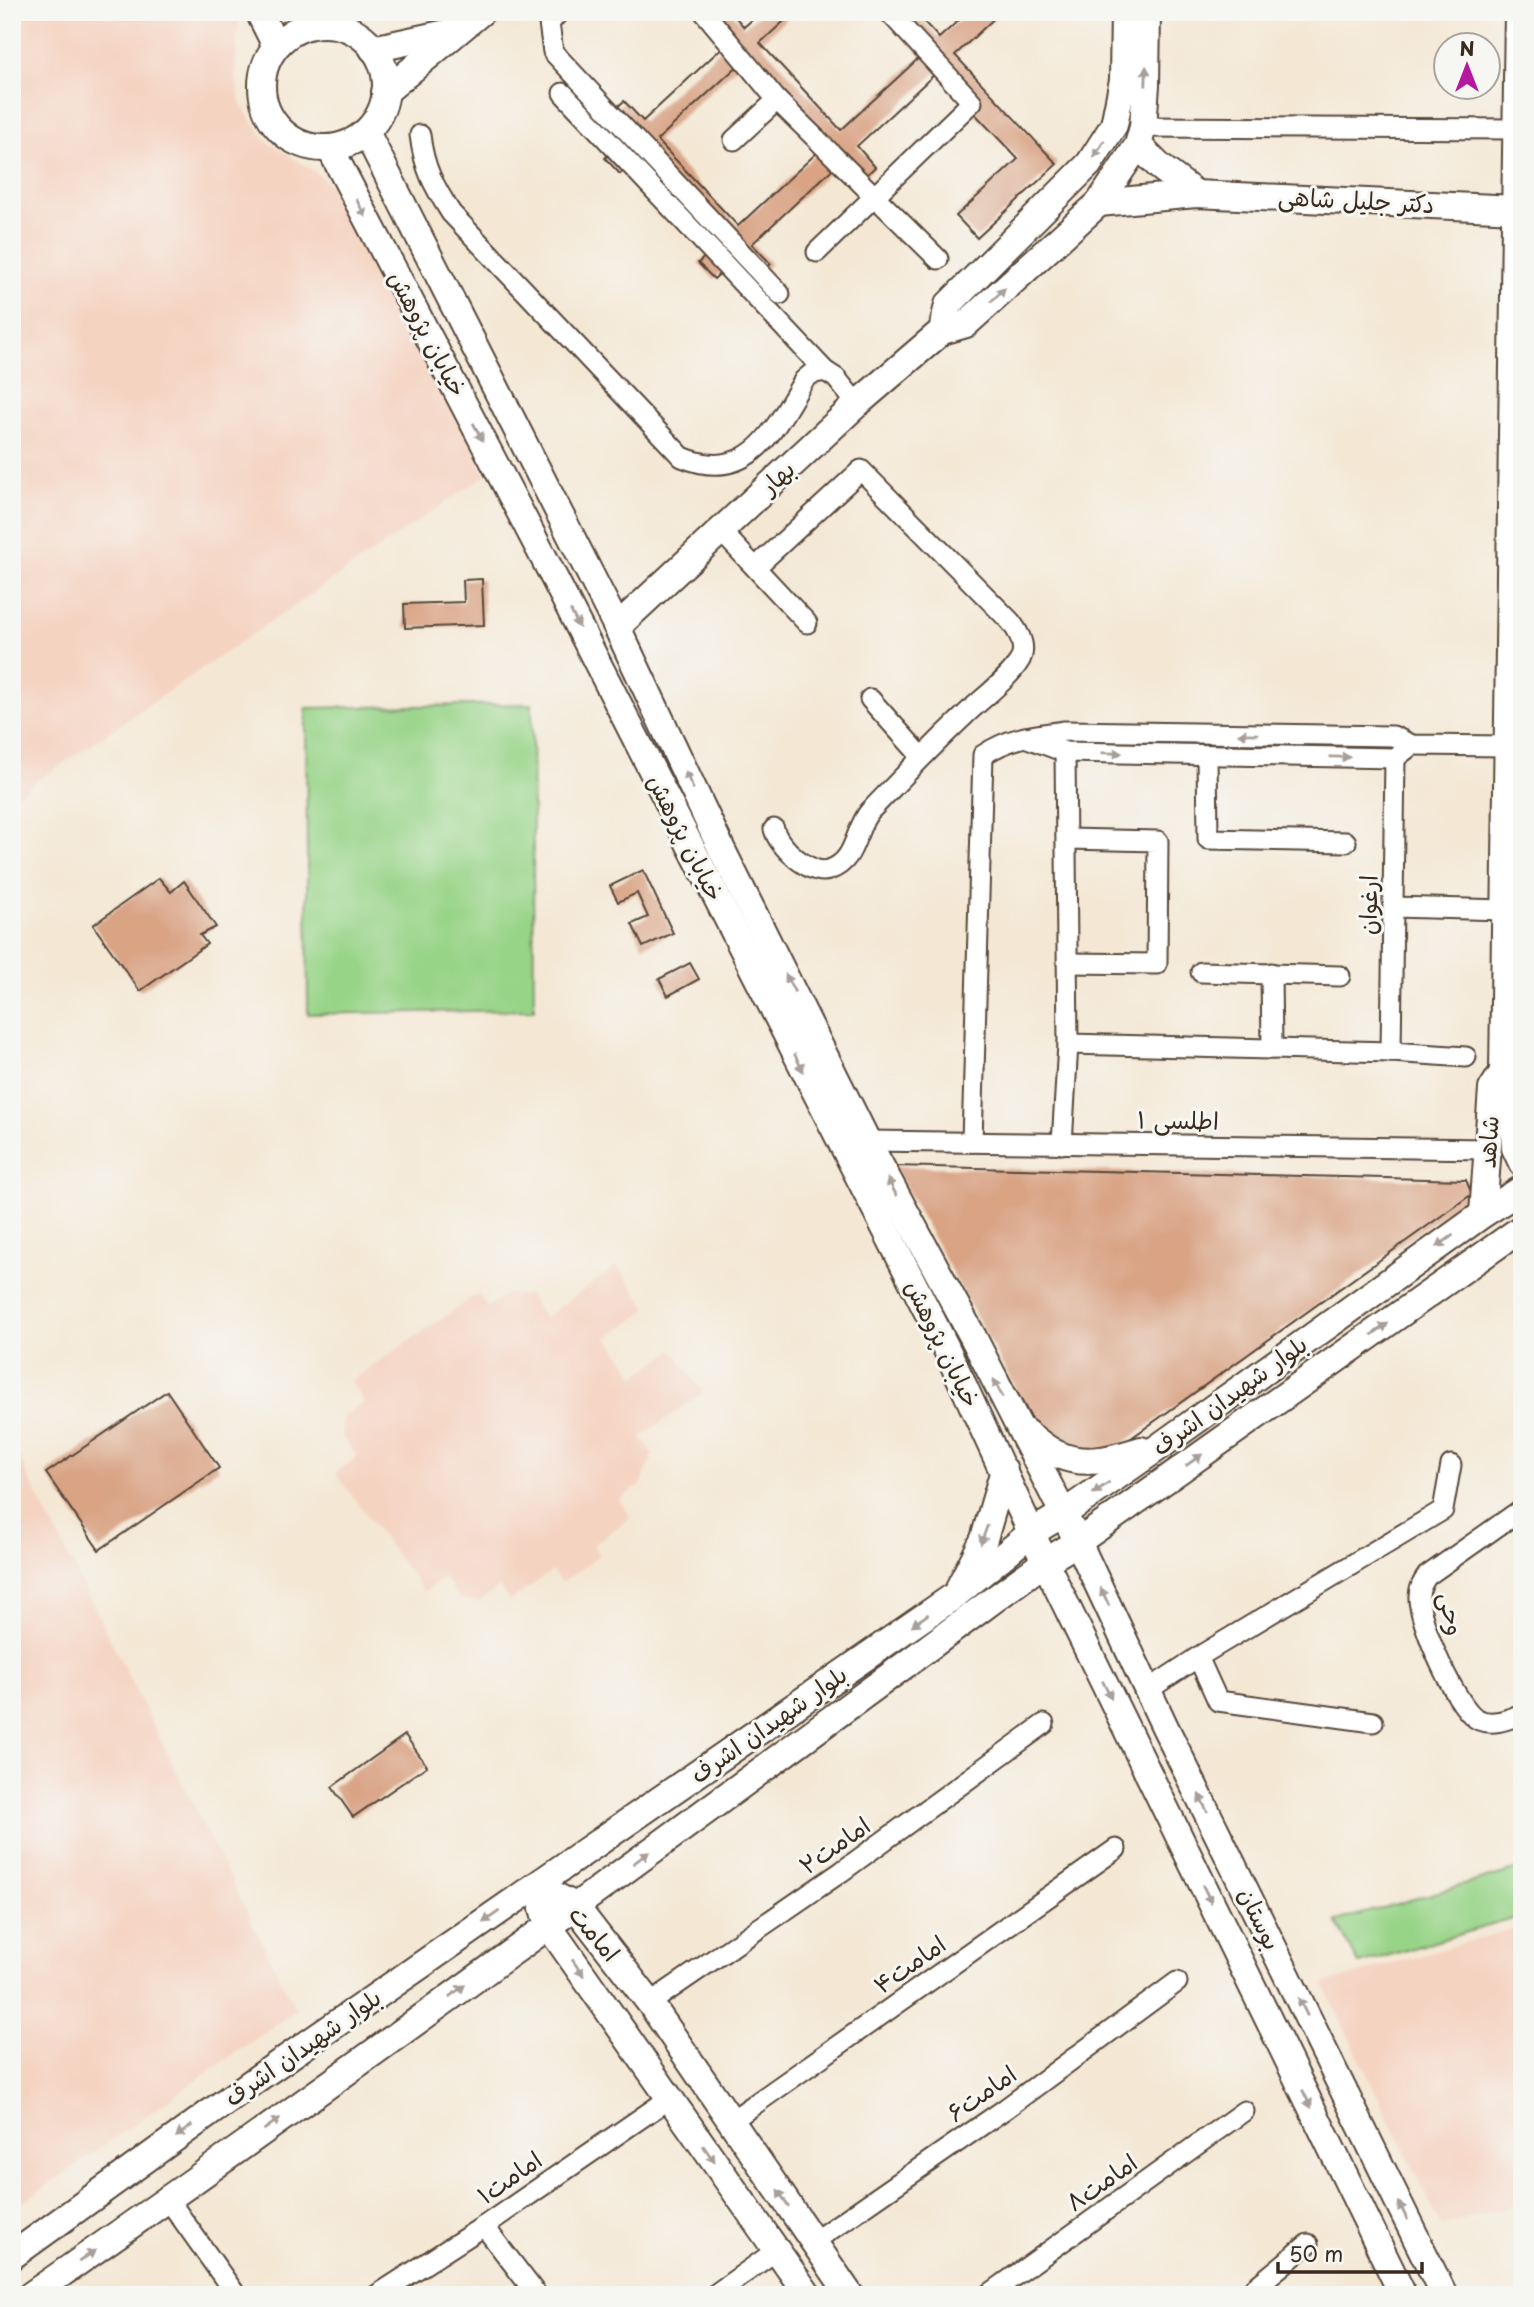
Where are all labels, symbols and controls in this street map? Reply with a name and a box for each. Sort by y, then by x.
north arrow [1432,32,1502,102]
text: N [1459,34,1475,62]
one-way arrow [1140,65,1151,87]
one-way arrow [1092,139,1105,158]
street label: دکتر جلیل شاهی [1277,177,1435,221]
one-way arrow [355,199,367,219]
street label: خیابان پژوهش [380,264,477,403]
one-way arrow [989,287,1007,303]
one-way arrow [472,422,484,442]
street label: بهار [750,451,802,504]
one-way arrow [569,609,580,629]
one-way arrow [1237,728,1259,740]
one-way arrow [1102,747,1124,759]
one-way arrow [1329,751,1351,763]
street label: خیابان پژوهش [639,767,734,907]
one-way arrow [683,769,694,790]
street label: ارغوان [1348,875,1386,935]
one-way arrow [784,973,795,993]
one-way arrow [794,1053,805,1073]
street label: اطلسی ۱ [1137,1100,1219,1138]
street label: شاهد [1467,1114,1507,1169]
one-way arrow [886,1177,897,1197]
one-way arrow [1436,1234,1454,1248]
street label: خیابان پژوهش [897,1273,990,1413]
one-way arrow [1371,1322,1389,1336]
street label: بلوار شهیدان اشرف [1143,1326,1314,1463]
one-way arrow [993,1378,1004,1398]
one-way arrow [1185,1453,1203,1467]
one-way arrow [1092,1481,1110,1495]
one-way arrow [978,1525,989,1546]
one-way arrow [1099,1587,1110,1608]
street label: وحی [1431,1589,1475,1638]
one-way arrow [911,1613,929,1627]
street label: بلوار شهیدان اشرف [682,1656,854,1791]
one-way arrow [1102,1680,1113,1700]
one-way arrow [1197,1793,1208,1813]
street label: امامت۲ [791,1807,877,1882]
one-way arrow [632,1851,650,1865]
street label: بوستان [1230,1881,1291,1955]
one-way arrow [1201,1884,1213,1904]
street label: امامت [561,1897,630,1969]
one-way arrow [482,1910,501,1923]
street label: امامت۴ [865,1925,953,2001]
one-way arrow [571,1959,585,1977]
street label: بلوار شهیدان اشرف [216,1979,388,2114]
one-way arrow [448,1984,466,1998]
one-way arrow [1297,1997,1308,2017]
street label: امامت۶ [939,2055,1023,2129]
one-way arrow [1301,2089,1312,2109]
one-way arrow [263,2117,281,2131]
one-way arrow [175,2124,193,2138]
street label: امامت۱ [469,2141,549,2212]
street label: امامت۸ [1058,2144,1144,2219]
one-way arrow [702,2145,716,2163]
one-way arrow [776,2189,790,2207]
one-way arrow [1397,2201,1408,2221]
scale bar [1278,2230,1422,2274]
text: 50 m [1289,2237,1343,2269]
one-way arrow [78,2249,96,2263]

